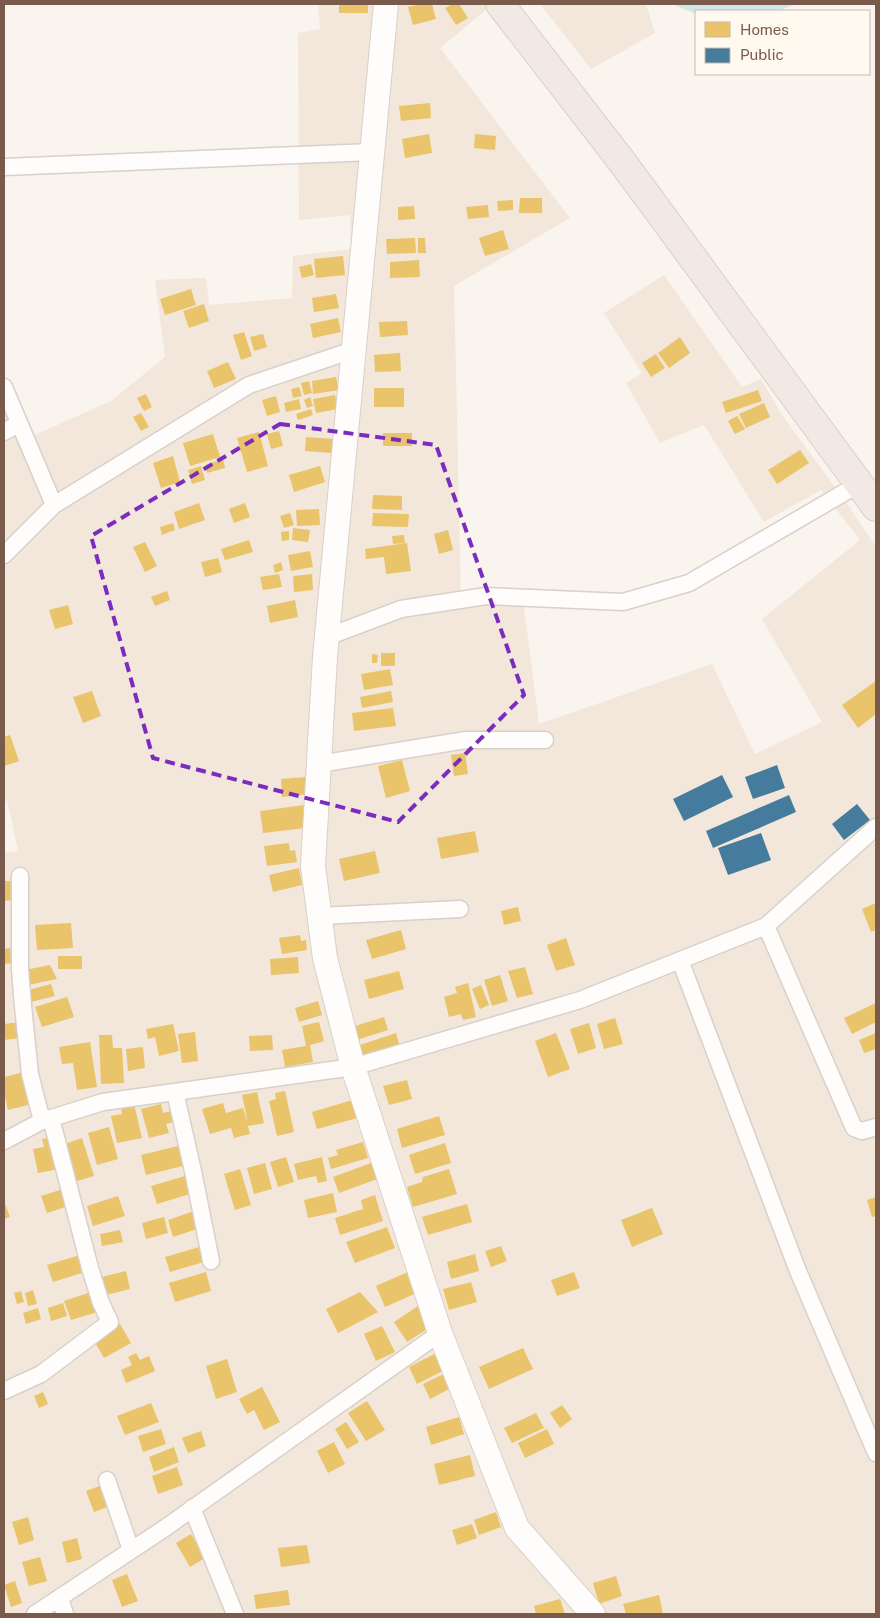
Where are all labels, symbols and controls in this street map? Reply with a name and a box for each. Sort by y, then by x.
legend [695,10,870,75]
text: Homes [740,21,789,38]
text: Public [740,46,784,63]

